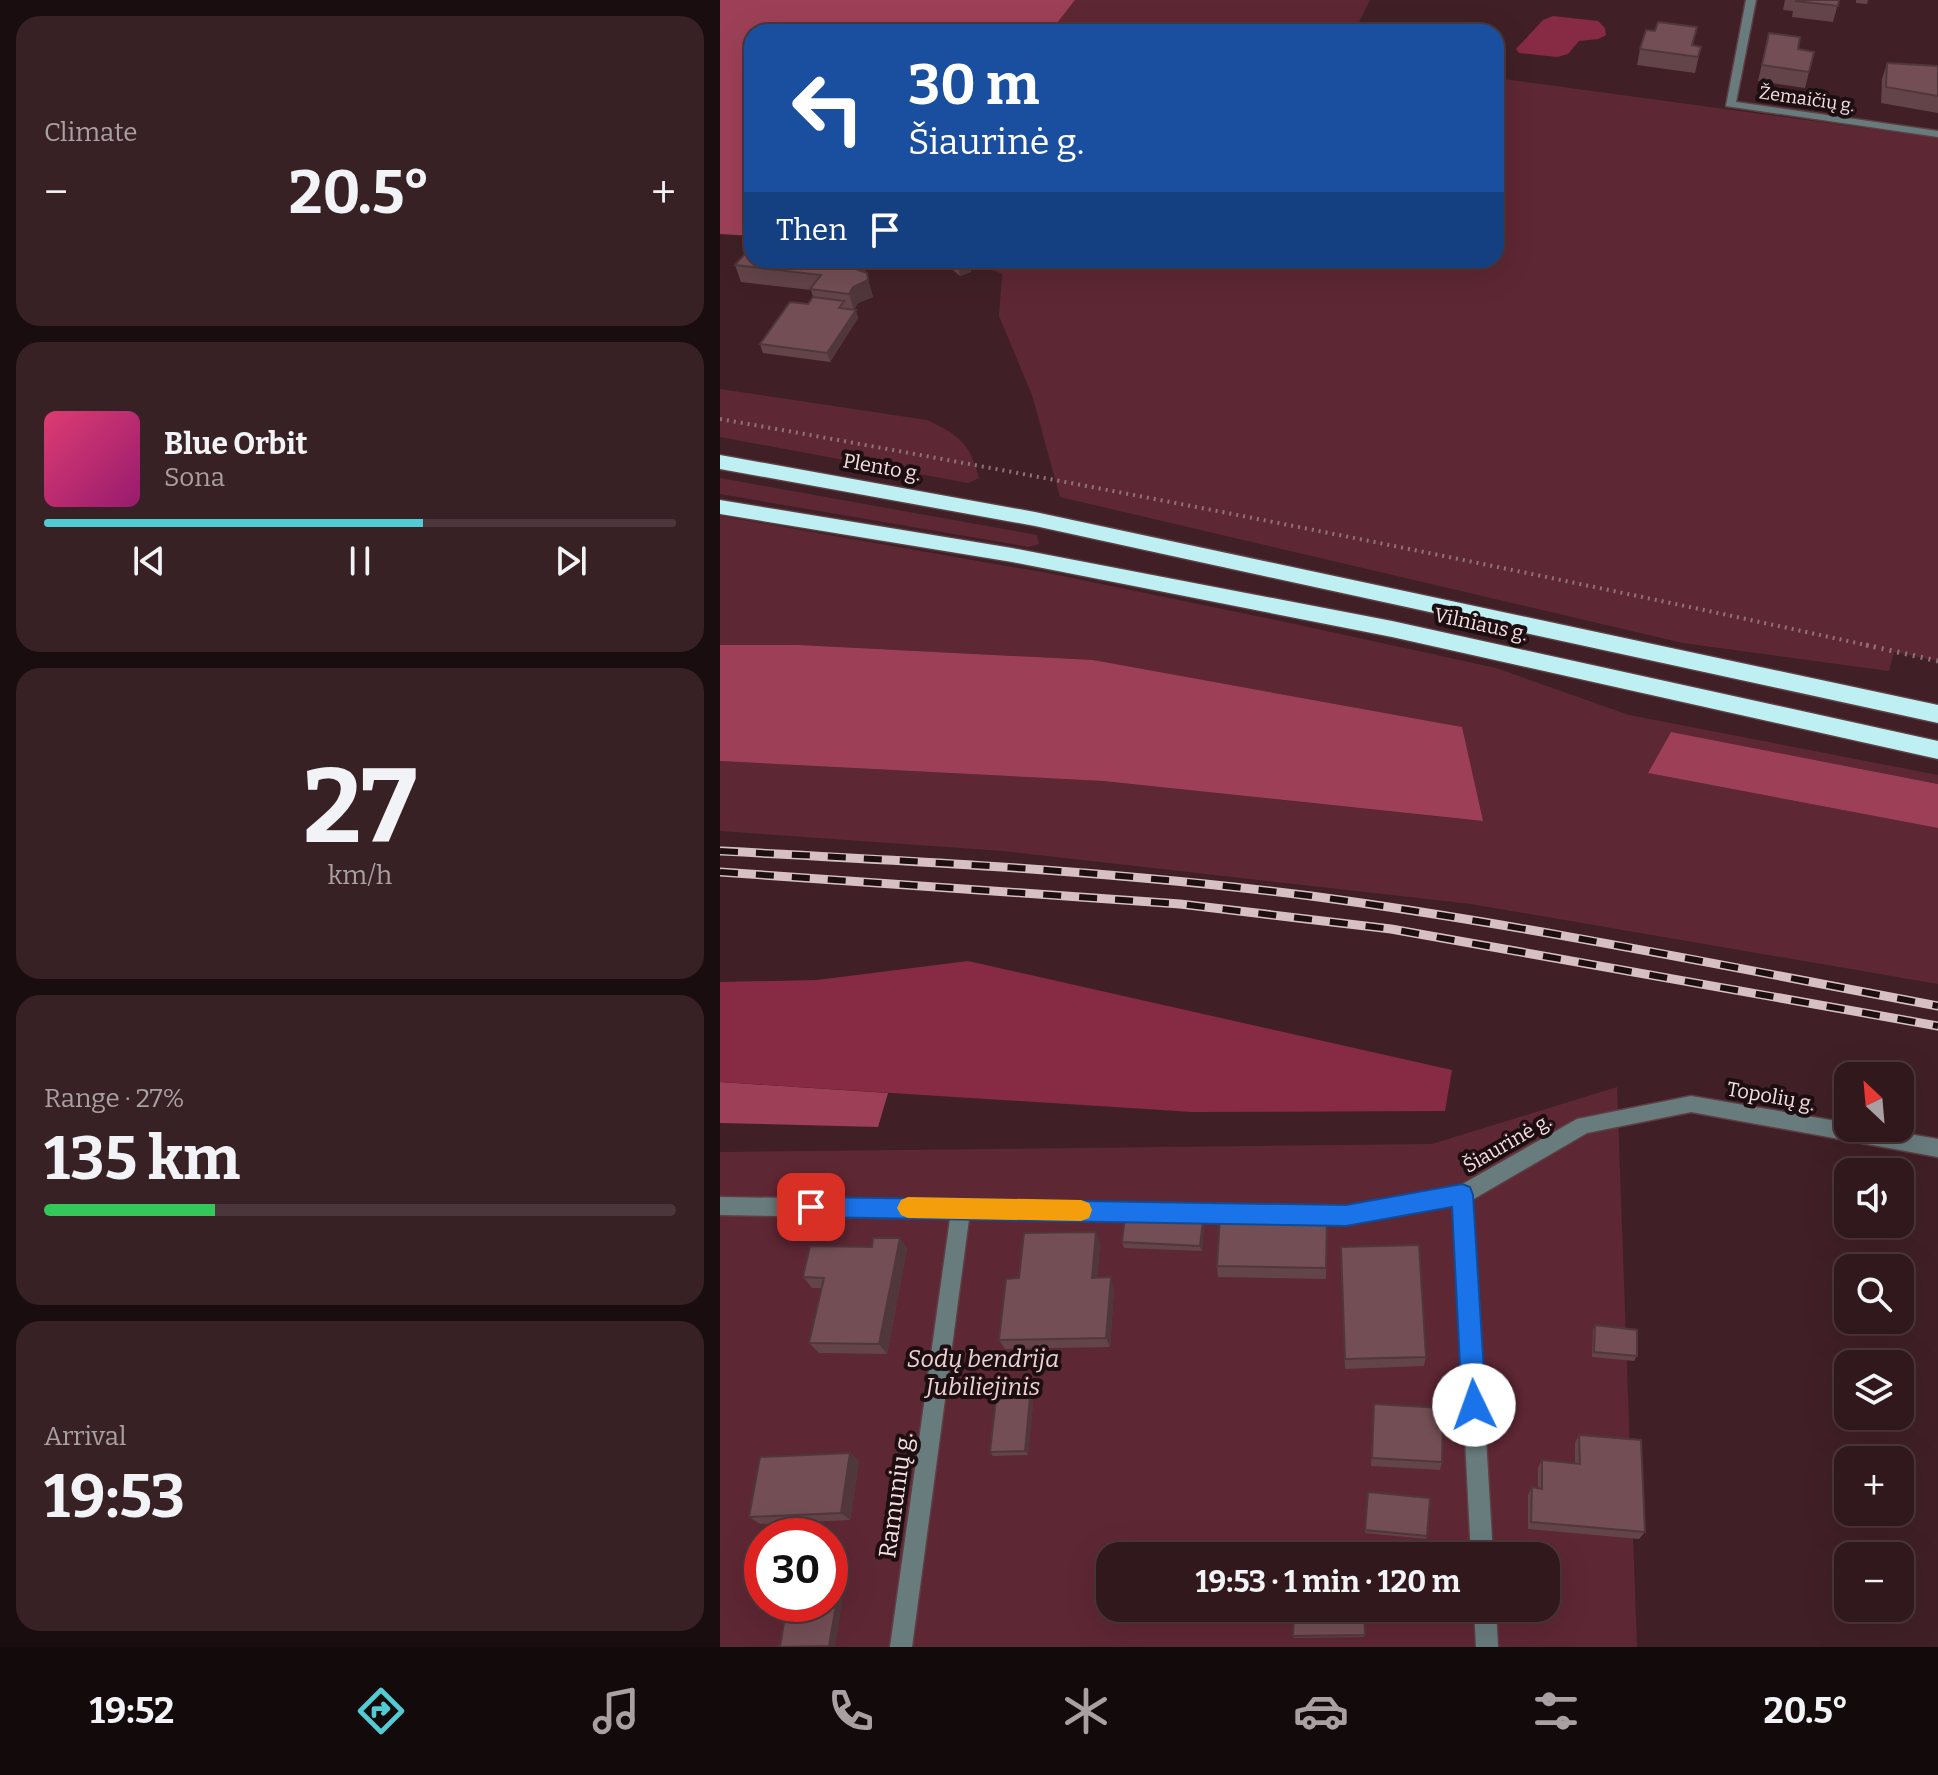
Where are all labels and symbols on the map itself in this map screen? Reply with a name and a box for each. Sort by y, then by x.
street label: Žemaičių g. [1758,81,1856,117]
street label: Plento g. [841,448,923,486]
street label: Vilniaus g. [1432,602,1530,646]
north arrow [1834,1062,1914,1142]
street label: Topolių g. [1725,1076,1817,1116]
street label: Šiaurinė g. [1459,1108,1555,1178]
pin [777,1173,845,1241]
park label: Sodų bendrija Jubiliejinis [907,1345,1059,1401]
position arrow [1432,1363,1516,1447]
street label: Ramunių g. [873,1430,919,1560]
speed limit sign: 30 [744,1518,848,1622]

